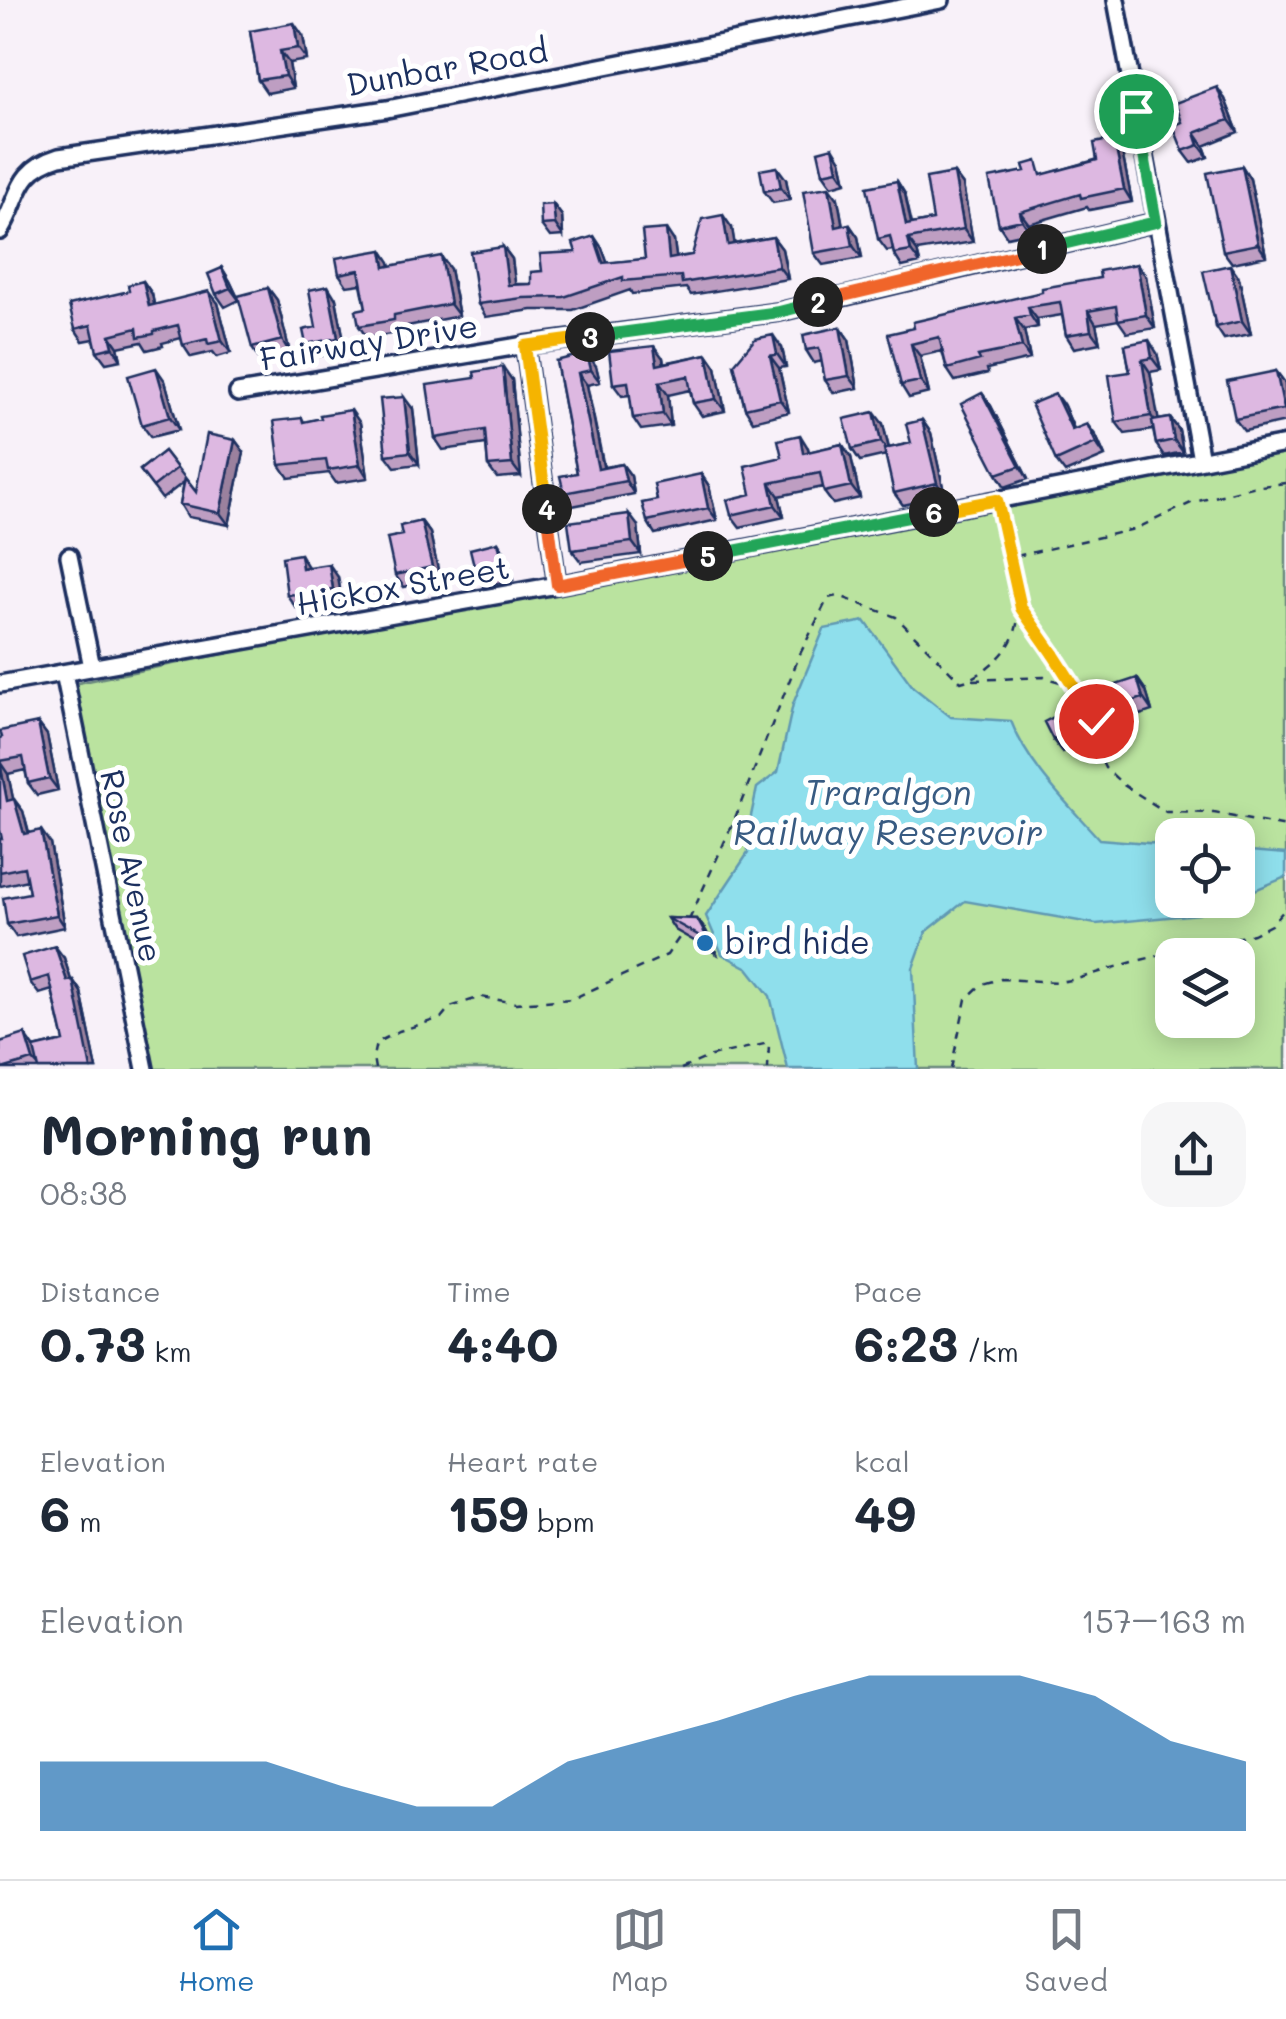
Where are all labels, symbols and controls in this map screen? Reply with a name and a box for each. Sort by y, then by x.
street label: Dunbar Road [343,28,551,104]
pin [1094,69,1179,154]
icon: arrive [1109,84,1164,139]
pin: 1 [1017,224,1067,274]
text: 1 [1036,231,1048,267]
pin: 2 [793,277,843,327]
text: 2 [810,284,826,320]
street label: Fairway Drive [257,303,481,380]
pin: 3 [565,312,615,362]
text: 3 [582,319,598,355]
pin: 4 [522,484,572,534]
pin: 6 [909,487,959,537]
text: 4 [538,491,556,527]
text: 6 [926,494,942,530]
pin: 5 [683,531,733,581]
text: 5 [700,538,716,574]
street label: Hickox Street [293,545,513,623]
pin [1054,679,1139,764]
icon: check [1069,694,1124,749]
street label: Rose Avenue [92,765,174,966]
water label: Traralgon Railway Reservoir [733,768,1043,854]
map controls [1155,818,1255,1038]
button: locate [1155,818,1255,918]
place label: bird hide [725,920,870,962]
marker: bird hide [694,932,716,954]
button: layers [1155,938,1255,1038]
text: Morning run [40,1097,373,1169]
button: share [1141,1102,1246,1207]
text: 08:38 [40,1171,127,1213]
text: Distance [40,1273,161,1309]
text: Time [447,1273,511,1309]
text: Pace [854,1273,922,1309]
text: 0.73 [40,1309,145,1375]
text: 4:40 [447,1309,558,1375]
text: 6:23 [854,1309,958,1375]
text: km [145,1333,192,1369]
text: /km [958,1333,1019,1369]
text: Elevation [40,1443,166,1479]
text: Heart rate [447,1443,598,1479]
text: kcal [854,1443,910,1479]
text: 6 [40,1479,70,1545]
text: 159 [447,1479,528,1545]
text: 49 [854,1479,916,1545]
text: m [70,1503,102,1539]
text: bpm [528,1503,595,1539]
text: Elevation [40,1599,184,1641]
text: 157–163 m [1081,1599,1246,1641]
tab: Home [178,1902,254,1998]
tab: Map [611,1902,668,1998]
tab: Saved [1025,1902,1108,1998]

